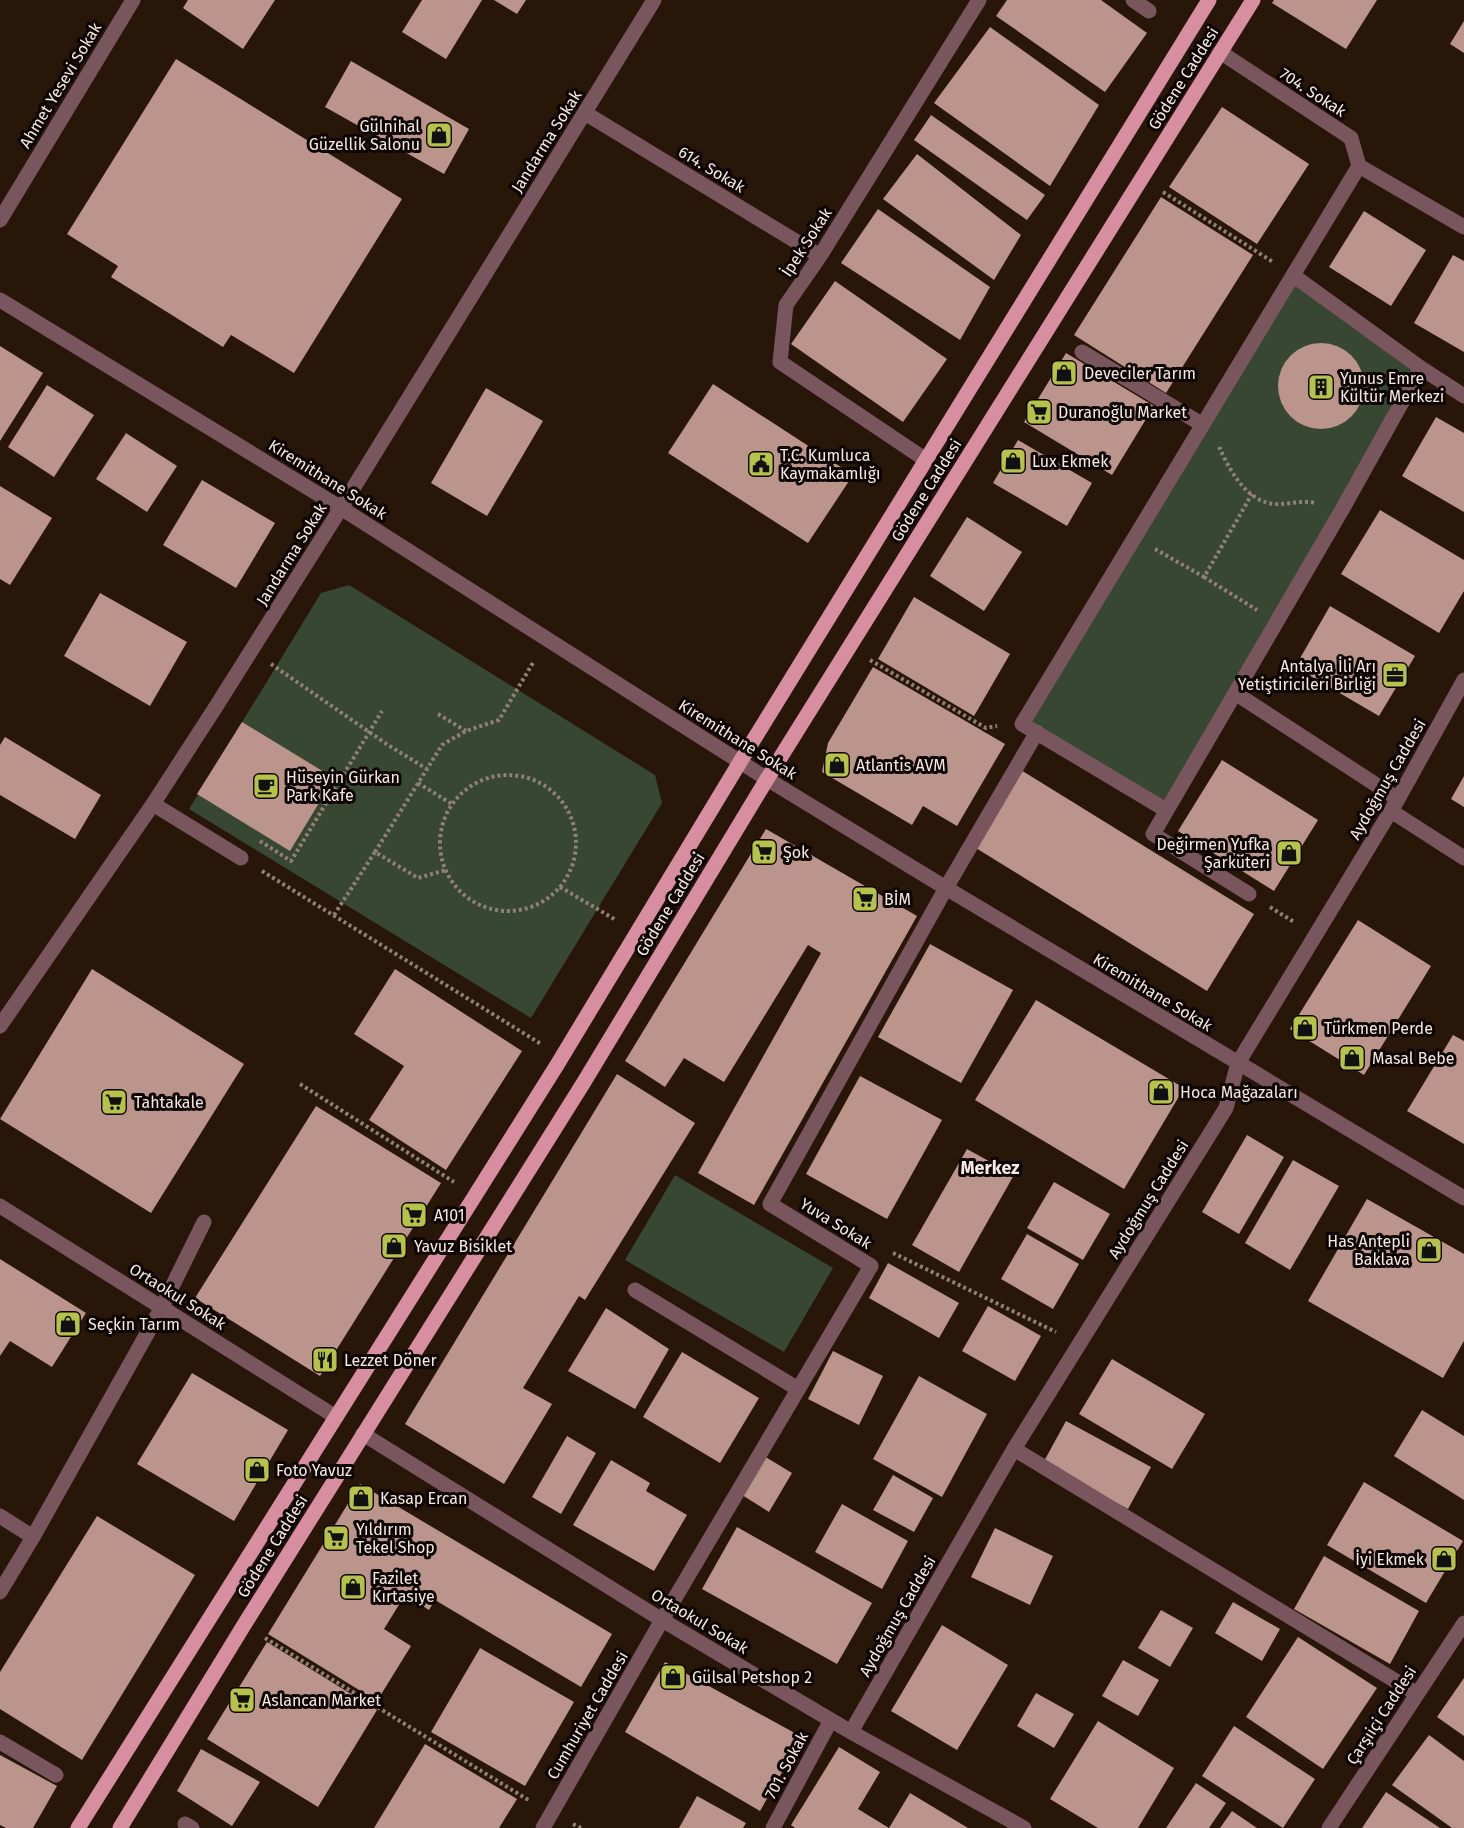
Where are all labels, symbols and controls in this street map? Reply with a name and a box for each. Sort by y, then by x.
street label: Ahmet Yesevi Sokak [15,18,106,152]
street label: Gödene Caddesi [1144,23,1223,133]
street label: 704. Sokak [1276,64,1350,121]
street label: Jandarma Sokak [507,86,586,196]
place label: Gülnihal Güzellik Salonu [309,117,420,154]
shop icon: Gülnihal Güzellik Salonu [424,120,454,150]
street label: 614. Sokak [675,142,749,197]
street label: İpek Sokak [776,203,836,280]
shop icon: Deveciler Tarım [1049,358,1079,388]
place label: Deveciler Tarım [1084,364,1196,383]
place label: Yunus Emre Kültür Merkezi [1340,369,1444,406]
building icon: Yunus Emre Kültür Merkezi [1306,372,1336,402]
supermarket icon: Duranoğlu Market [1024,397,1054,427]
place label: Duranoğlu Market [1058,403,1187,422]
street label: Kiremithane Sokak [265,435,391,524]
street label: Gödene Caddesi [887,435,966,545]
place label: T.C. Kumluca Kaymakamlığı [780,446,880,483]
shop icon: Lux Ekmek [998,446,1028,476]
public building icon: T.C. Kumluca Kaymakamlığı [746,449,776,479]
place label: Lux Ekmek [1032,452,1109,471]
street label: Jandarma Sokak [252,499,331,609]
place label: Antalya İli Arı Yetiştiricileri Birliği [1238,656,1376,695]
office icon: Antalya İli Arı Yetiştiricileri Birliği [1380,660,1410,690]
street label: Kiremithane Sokak [675,695,801,784]
street label: Aydoğmuş Caddesi [1345,715,1431,844]
shop icon: Atlantis AVM [822,750,852,780]
place label: Atlantis AVM [856,756,946,775]
place label: Hüseyin Gürkan Park Kafe [286,768,400,805]
cafe icon: Hüseyin Gürkan Park Kafe [251,771,281,801]
place label: Değirmen Yufka Şarküteri [1157,835,1270,873]
supermarket icon: Şok [749,837,779,867]
shop icon: Değirmen Yufka Şarküteri [1274,838,1304,868]
place label: Şok [783,843,810,863]
street label: Gödene Caddesi [632,849,709,959]
supermarket icon: BİM [850,884,880,914]
place label: BİM [884,889,911,909]
street label: Kiremithane Sokak [1090,949,1216,1036]
shop icon: Türkmen Perde [1290,1013,1320,1043]
place label: Türkmen Perde [1324,1019,1433,1038]
shop icon: Masal Bebe [1337,1043,1367,1073]
place label: Masal Bebe [1372,1049,1454,1068]
shop icon: Hoca Mağazaları [1146,1077,1176,1107]
place label: Hoca Mağazaları [1180,1083,1298,1102]
supermarket icon: Tahtakale [99,1087,129,1117]
place label: Tahtakale [134,1093,204,1112]
street label: Aydoğmuş Caddesi [1104,1136,1193,1263]
district label: Merkez [960,1157,1020,1179]
street label: Yuva Sokak [796,1194,876,1253]
supermarket icon: A101 [399,1200,429,1230]
place label: A101 [434,1206,465,1225]
shop icon: Yavuz Bisiklet [379,1231,409,1261]
place label: Has Antepli Baklava [1327,1232,1410,1269]
shop icon: Has Antepli Baklava [1414,1235,1444,1265]
place label: Yavuz Bisiklet [414,1237,512,1256]
street label: Ortaokul Sokak [126,1259,230,1334]
shop icon: Seçkin Tarım [53,1309,83,1339]
place label: Seçkin Tarım [88,1315,180,1335]
restaurant icon: Lezzet Döner [310,1345,340,1375]
place label: Lezzet Döner [344,1351,438,1370]
shop icon: Foto Yavuz [242,1455,272,1485]
place label: Foto Yavuz [276,1461,352,1480]
shop icon: Kasap Ercan [346,1483,376,1513]
place label: Kasap Ercan [380,1489,467,1508]
street label: Gödene Caddesi [233,1491,312,1601]
place label: Yıldırım Tekel Shop [356,1520,435,1557]
supermarket icon: Yıldırım Tekel Shop [321,1523,351,1553]
shop icon: İyi Ekmek [1429,1544,1459,1574]
place label: İyi Ekmek [1355,1549,1425,1569]
street label: Aydoğmuş Caddesi [855,1552,941,1681]
place label: Fazilet Kırtasiye [372,1569,435,1606]
shop icon: Fazilet Kırtasiye [338,1572,368,1602]
street label: Ortaokul Sokak [648,1585,753,1658]
street label: Cumhuriyet Caddesi [543,1648,632,1783]
shop icon: Gülsal Petshop 2 [658,1662,688,1692]
street label: Çarşıiçi Caddesi [1342,1662,1421,1769]
place label: Gülsal Petshop 2 [692,1668,812,1687]
supermarket icon: Aslancan Market [227,1685,257,1715]
place label: Aslancan Market [262,1691,381,1710]
street label: 701. Sokak [761,1728,812,1802]

